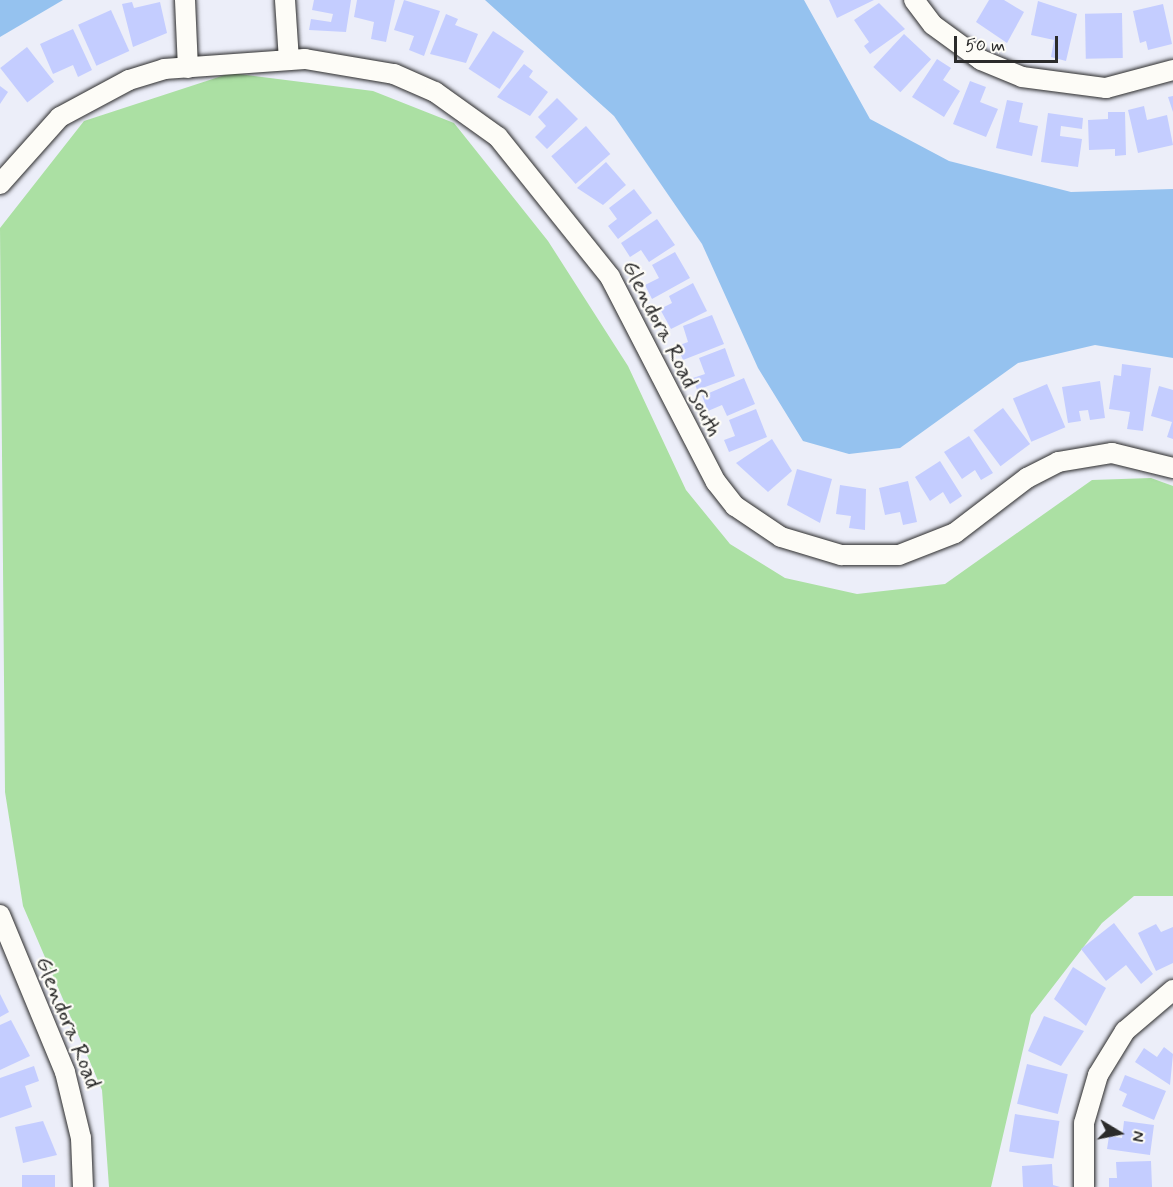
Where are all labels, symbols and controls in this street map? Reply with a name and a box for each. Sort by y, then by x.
scale bar [957,24,1060,62]
text: 50 m [965,34,1005,58]
street label: Glendora Road South [616,257,726,441]
street label: Glendora Road [29,954,105,1092]
north arrow [1089,1103,1149,1163]
text: N [1126,1129,1148,1143]

